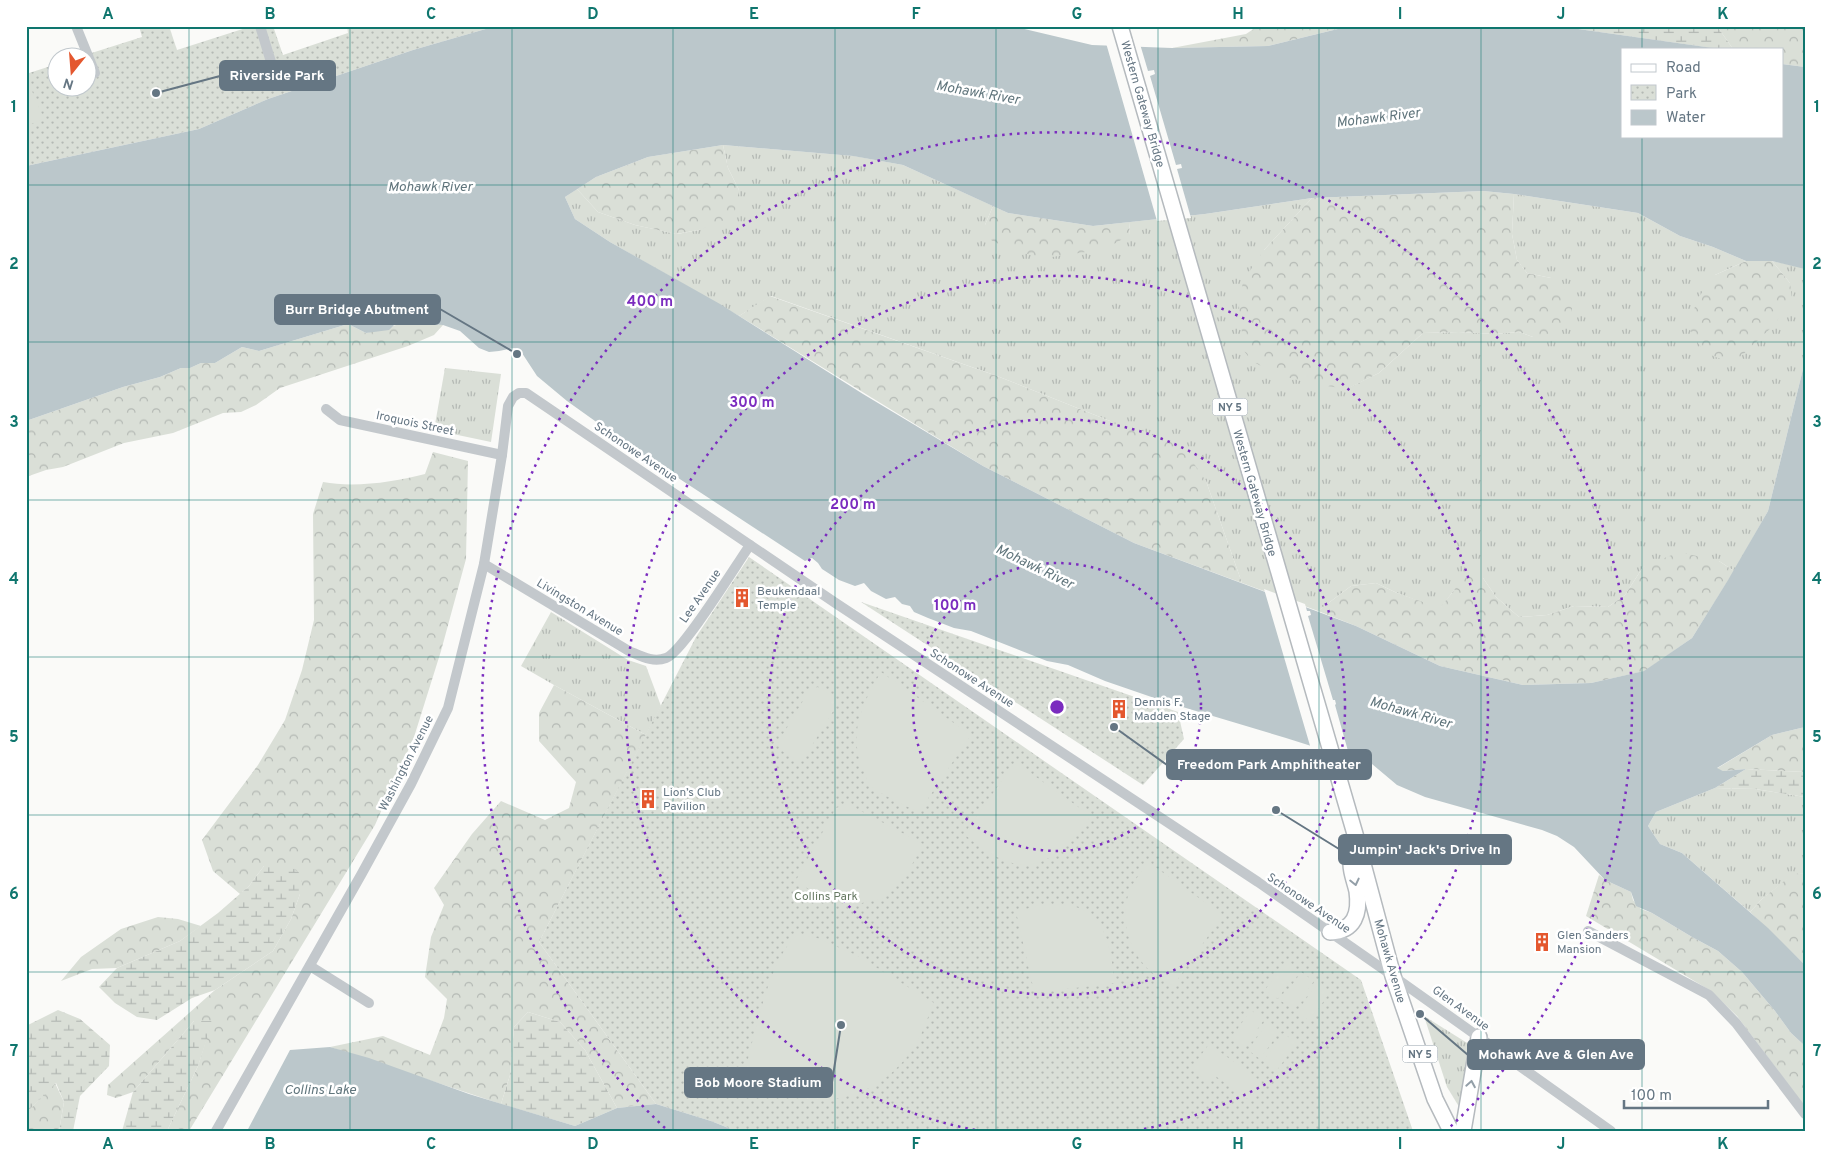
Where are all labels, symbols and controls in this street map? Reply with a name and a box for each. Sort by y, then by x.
text: A [102,5,114,25]
text: B [264,5,276,25]
text: C [426,5,436,25]
text: D [587,5,599,25]
text: E [749,5,759,25]
text: F [911,5,921,25]
text: G [1072,5,1082,25]
text: H [1232,5,1244,25]
text: I [1398,5,1402,25]
text: J [1557,5,1565,25]
text: K [1717,5,1729,25]
street label: Western Gateway Bridge [1116,39,1168,170]
north arrow [48,48,98,98]
legend [1621,48,1784,138]
text: Road [1666,59,1701,78]
callout: Riverside Park [220,61,335,90]
text: Riverside Park [229,68,325,85]
text: N [61,73,76,93]
water label: Mohawk River [935,78,1022,109]
text: Park [1666,85,1697,104]
text: 1 [11,98,17,118]
text: 1 [1814,98,1820,118]
water label: Mohawk River [1335,105,1423,132]
text: Water [1666,109,1706,128]
water label: Mohawk River [388,179,474,196]
text: 2 [9,255,19,275]
text: 2 [1812,255,1822,275]
text: 400 m [627,293,673,312]
callout: Burr Bridge Abutment [275,295,440,324]
text: Burr Bridge Abutment [285,302,429,319]
text: 300 m [729,394,775,413]
road number: NY 5 [1212,398,1248,416]
street label: Iroquois Street [374,408,455,440]
text: 3 [9,413,19,433]
text: 3 [1812,413,1822,433]
street label: Schonowe Avenue [591,419,680,487]
street label: Western Gateway Bridge [1228,428,1280,559]
text: 200 m [830,496,876,515]
water label: Mohawk River [993,541,1078,594]
street label: Lee Avenue [676,566,725,627]
text: 4 [9,570,19,590]
text: 4 [1812,570,1822,590]
street label: Livingston Avenue [533,576,626,640]
place label: Beukendaal Temple [757,584,820,614]
building icon: Beukendaal Temple [731,587,753,609]
text: 100 m [934,597,976,616]
street label: Schonowe Avenue [926,646,1017,712]
water label: Mohawk River [1368,694,1455,734]
place label: Dennis F. Madden Stage [1134,695,1211,725]
centre of rings [1048,698,1066,716]
building icon: Dennis F. Madden Stage [1108,698,1130,720]
street label: Washington Avenue [376,713,438,814]
text: 5 [9,728,19,748]
text: 5 [1812,728,1822,748]
callout: Freedom Park Amphitheater [1167,750,1371,779]
text: Freedom Park Amphitheater [1177,757,1361,774]
place label: Lion’s Club Pavilion [663,785,721,815]
building icon: Lion’s Club Pavilion [637,788,659,810]
callout: Jumpin' Jack's Drive In [1339,835,1511,864]
text: Jumpin' Jack's Drive In [1349,842,1501,859]
street label: Schonowe Avenue [1264,870,1353,938]
one-way arrow [1349,878,1360,887]
text: 6 [9,885,19,905]
text: 6 [1812,885,1822,905]
park label: Collins Park [794,889,858,905]
street label: Mohawk Avenue [1369,917,1409,1005]
place label: Glen Sanders Mansion [1557,928,1629,958]
building icon: Glen Sanders Mansion [1531,931,1553,953]
street label: Glen Avenue [1429,983,1492,1035]
callout: Mohawk Ave & Glen Ave [1468,1040,1644,1069]
text: 7 [10,1042,18,1062]
text: 7 [1813,1042,1821,1062]
road number: NY 5 [1402,1046,1438,1062]
text: Mohawk Ave & Glen Ave [1478,1047,1634,1064]
callout: Bob Moore Stadium [685,1068,832,1097]
text: Bob Moore Stadium [694,1075,822,1092]
scale bar [1624,1077,1767,1109]
one-way arrow [1465,1079,1475,1088]
water label: Collins Lake [284,1082,357,1099]
text: 100 m [1631,1087,1672,1106]
text: A [102,1135,114,1155]
text: B [264,1135,276,1155]
text: C [426,1135,436,1155]
text: D [587,1135,599,1155]
text: E [749,1135,759,1155]
text: F [911,1135,921,1155]
text: G [1072,1135,1082,1155]
text: H [1232,1135,1244,1155]
text: I [1398,1135,1402,1155]
text: J [1557,1135,1565,1155]
text: K [1717,1135,1729,1155]

